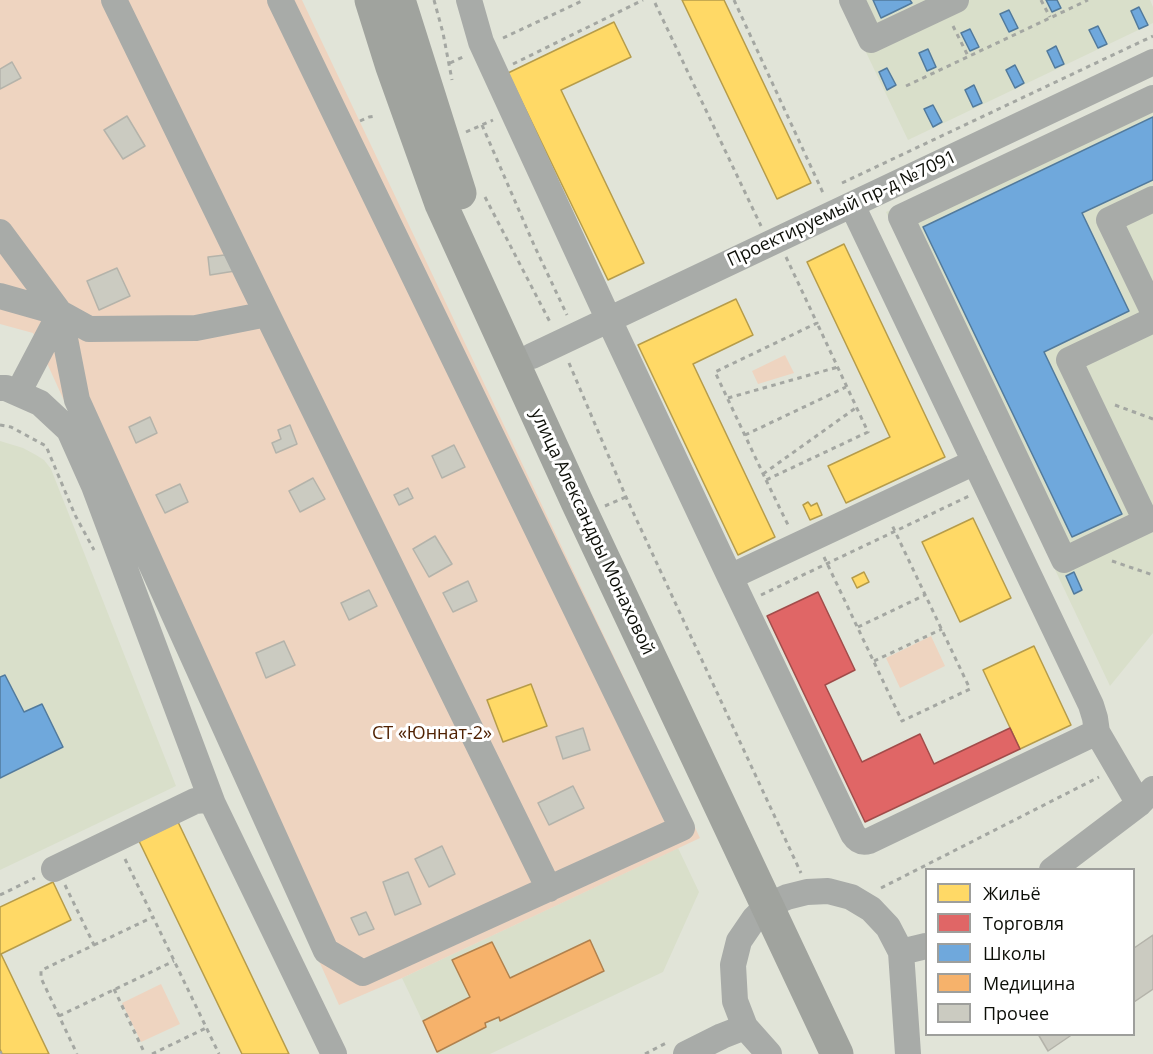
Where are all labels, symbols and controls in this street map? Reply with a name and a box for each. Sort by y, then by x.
street label: Проектируемый пр-д №7091 [724,146,960,272]
street label: улица Александры Монаховой [525,406,659,658]
park label: СТ «Юннат-2» [372,723,492,745]
legend [925,868,1135,1036]
text: Жильё [983,881,1041,905]
text: Торговля [983,911,1064,935]
text: Школы [983,941,1046,965]
text: Медицина [983,971,1075,995]
text: Прочее [983,1001,1049,1025]

